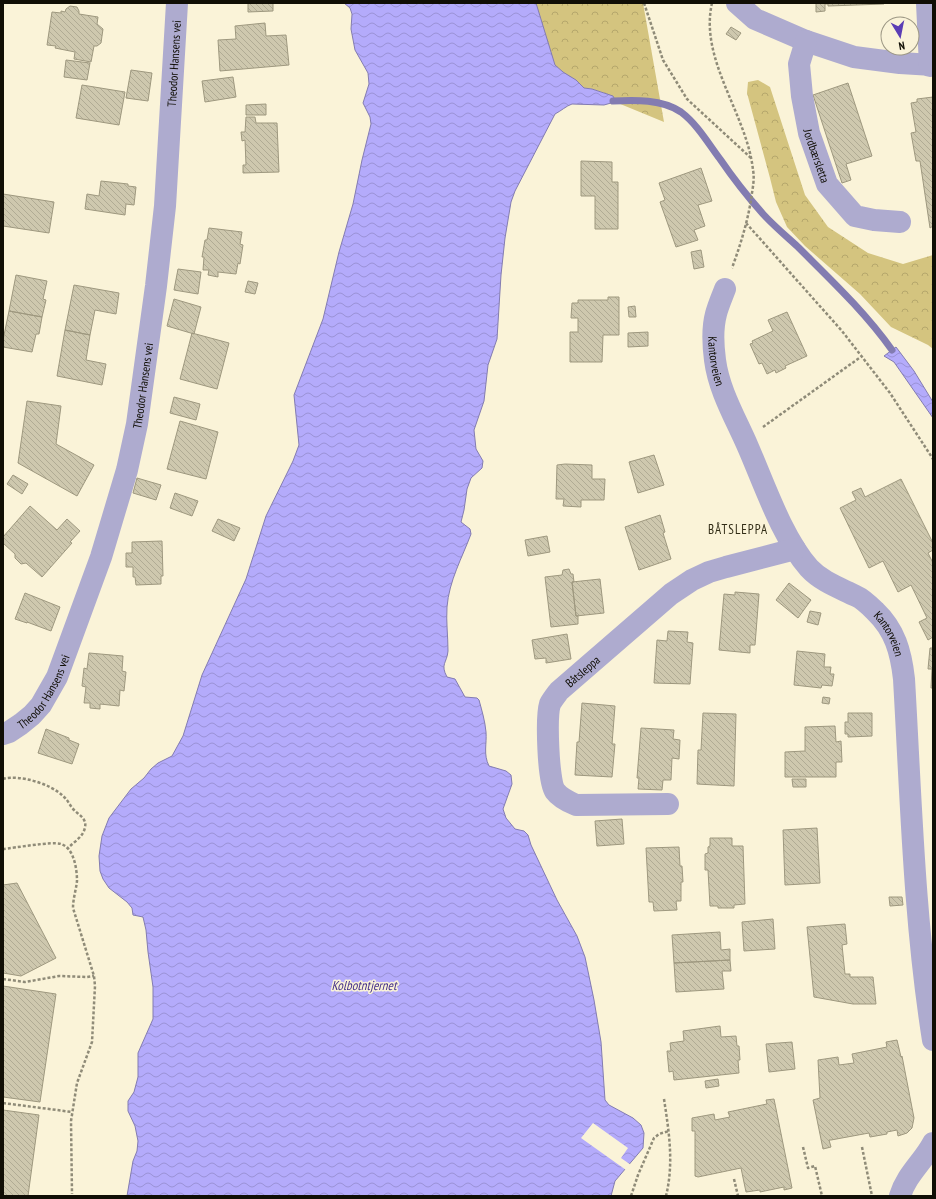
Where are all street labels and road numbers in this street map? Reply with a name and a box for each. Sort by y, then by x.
street label: Theodor Hansens vei [163,20,183,107]
street label: Jordbærsletta [801,127,834,185]
street label: Kantorveien [706,336,728,388]
street label: Theodor Hansens vei [129,342,156,430]
street label: Kantorveien [871,608,907,658]
street label: Theodor Hansens vei [14,652,72,732]
street label: Båtsleppa [562,652,603,690]

